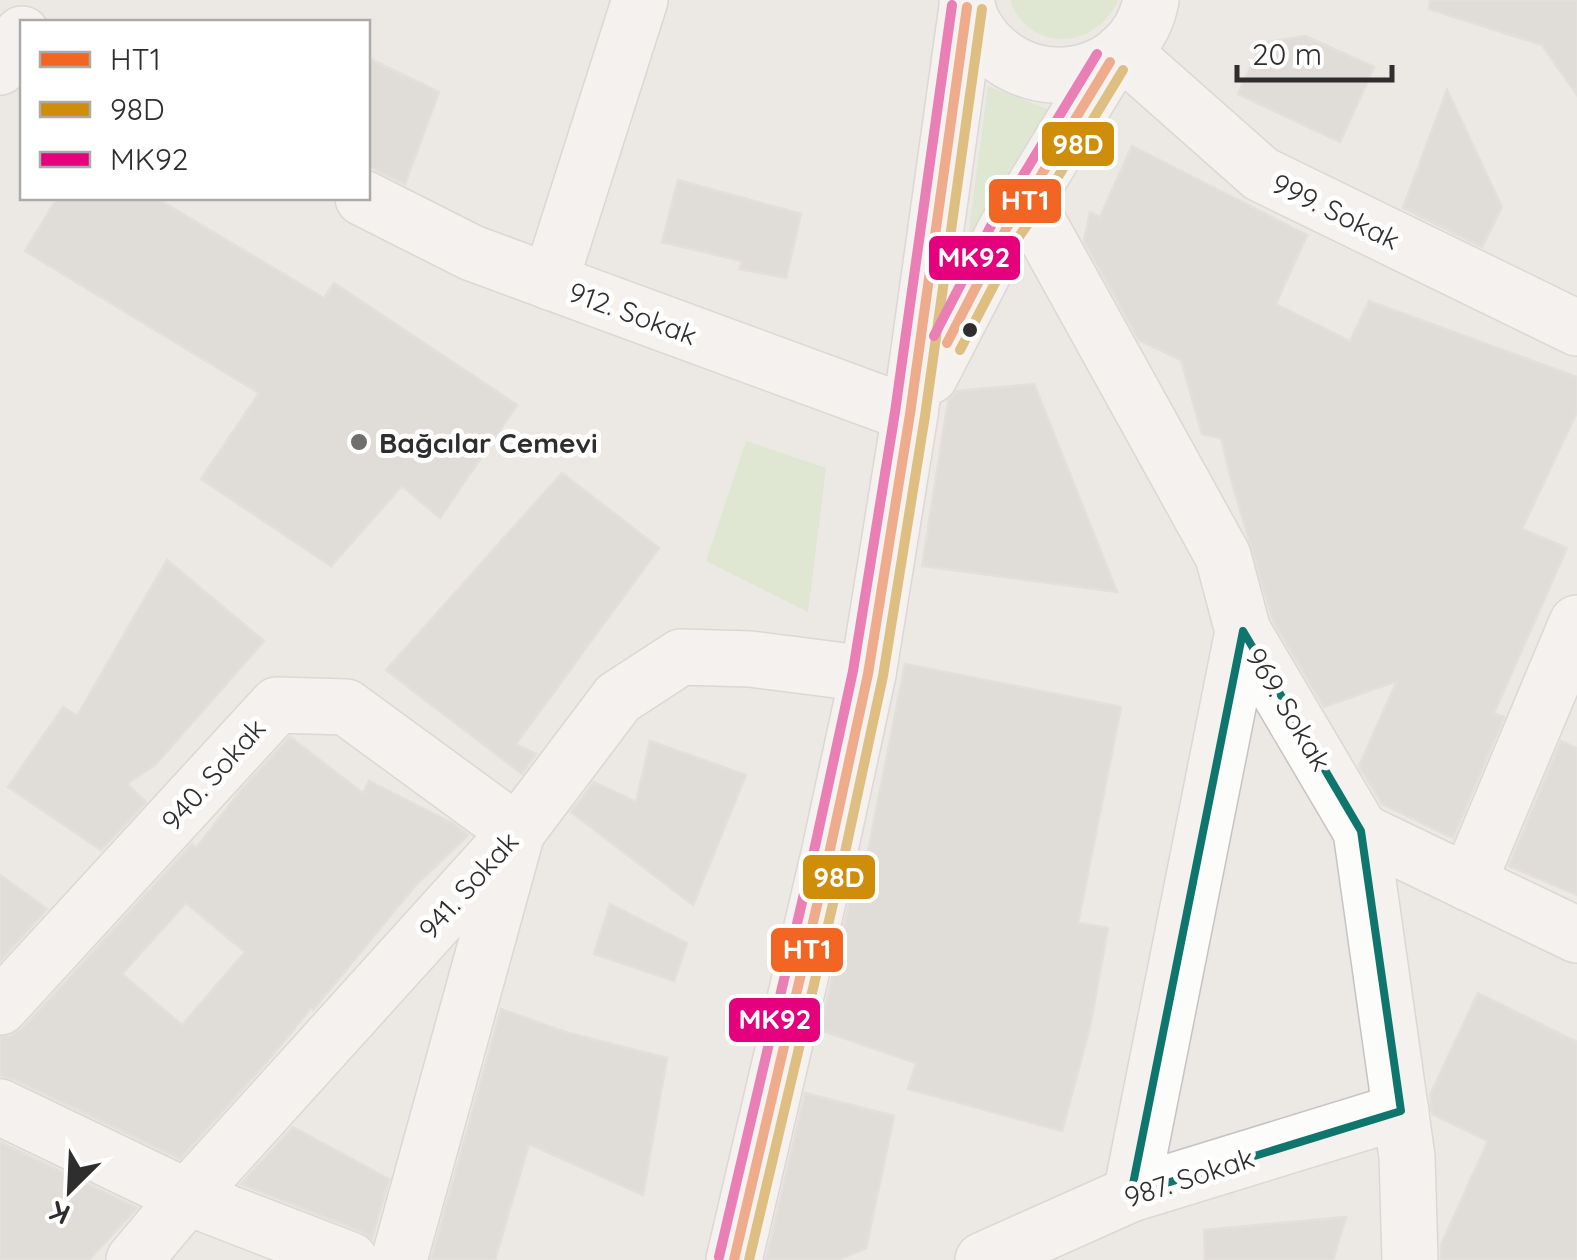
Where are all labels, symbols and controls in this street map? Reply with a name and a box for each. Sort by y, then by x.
legend [20,20,370,200]
scale bar [1237,20,1392,82]
text: 20 m [1252,35,1322,73]
text: HT1 [110,40,161,78]
text: 98D [110,90,165,128]
line badge: 98D [1040,120,1116,168]
text: 98D [1052,126,1104,161]
text: MK92 [110,140,188,178]
street label: 999. Sokak [1266,165,1406,257]
line badge: HT1 [987,177,1063,225]
text: HT1 [1001,182,1049,217]
line badge: MK92 [927,234,1022,282]
text: MK92 [937,239,1011,274]
street label: 912. Sokak [564,274,702,352]
unlabelled marker [960,320,980,340]
place label: Bağcılar Cemevi [379,425,598,460]
marker: Bağcılar Cemevi [348,431,370,453]
street label: 969. Sokak [1239,641,1339,777]
street label: 940. Sokak [153,711,273,837]
street label: 941. Sokak [411,824,525,946]
line badge: 98D [801,853,877,901]
text: 98D [813,859,865,894]
line badge: HT1 [769,926,845,974]
text: HT1 [783,931,831,966]
line badge: MK92 [727,996,822,1044]
text: MK92 [738,1001,812,1036]
north arrow [20,1140,120,1240]
street label: 987. Sokak [1120,1140,1258,1214]
text: K [44,1194,75,1233]

